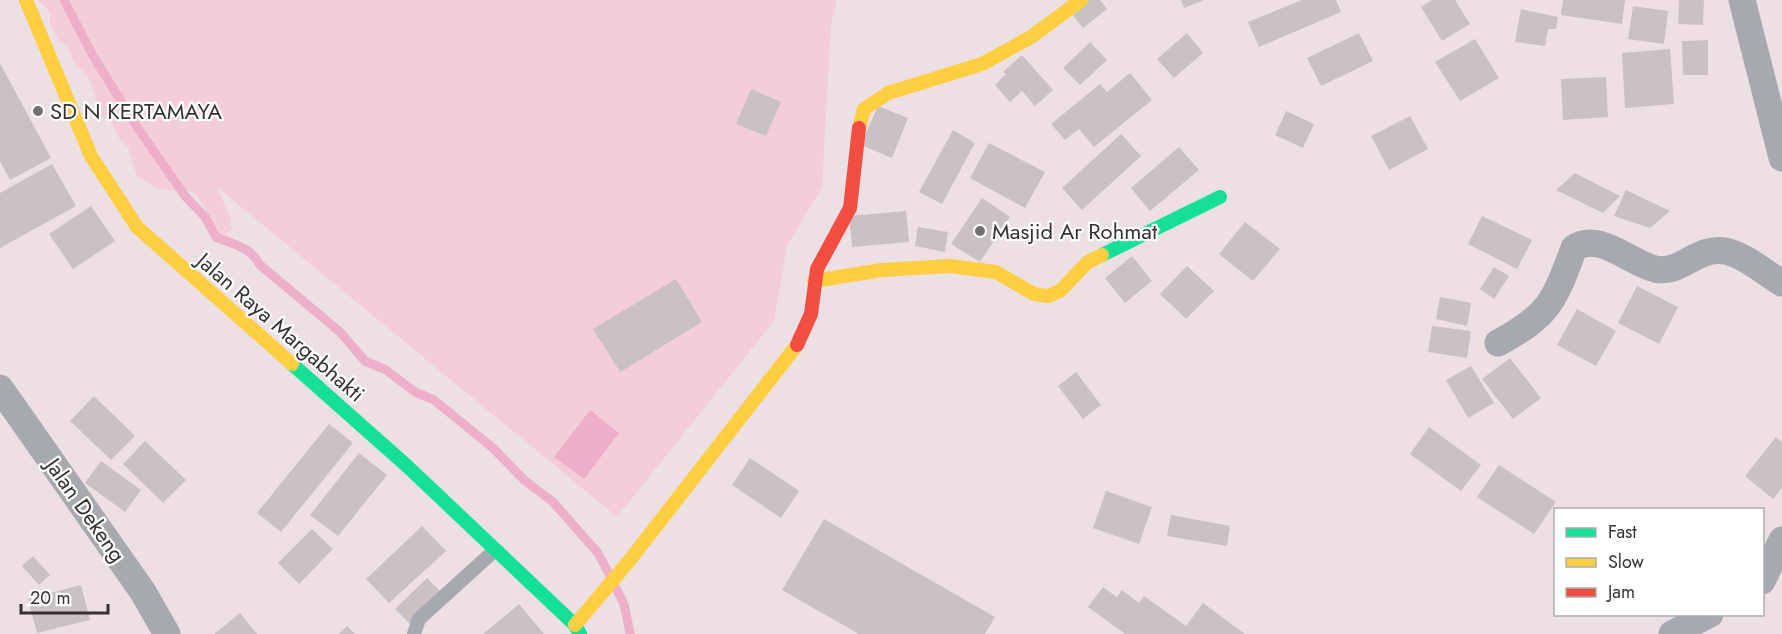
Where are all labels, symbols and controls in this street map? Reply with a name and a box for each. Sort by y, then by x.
place label: SD N KERTAMAYA [50,95,223,127]
marker: SD N KERTAMAYA [31,104,45,118]
place label: Masjid Ar Rohmat [992,215,1158,247]
marker: Masjid Ar Rohmat [973,224,987,238]
street label: Jalan Raya Margabhakti [188,243,372,409]
street label: Jalan Dekeng [37,449,134,569]
legend [1554,508,1764,616]
text: Fast [1608,519,1637,545]
text: Slow [1608,549,1645,575]
scale bar [21,577,108,615]
text: Jam [1606,579,1635,605]
text: 20 m [30,585,70,611]

